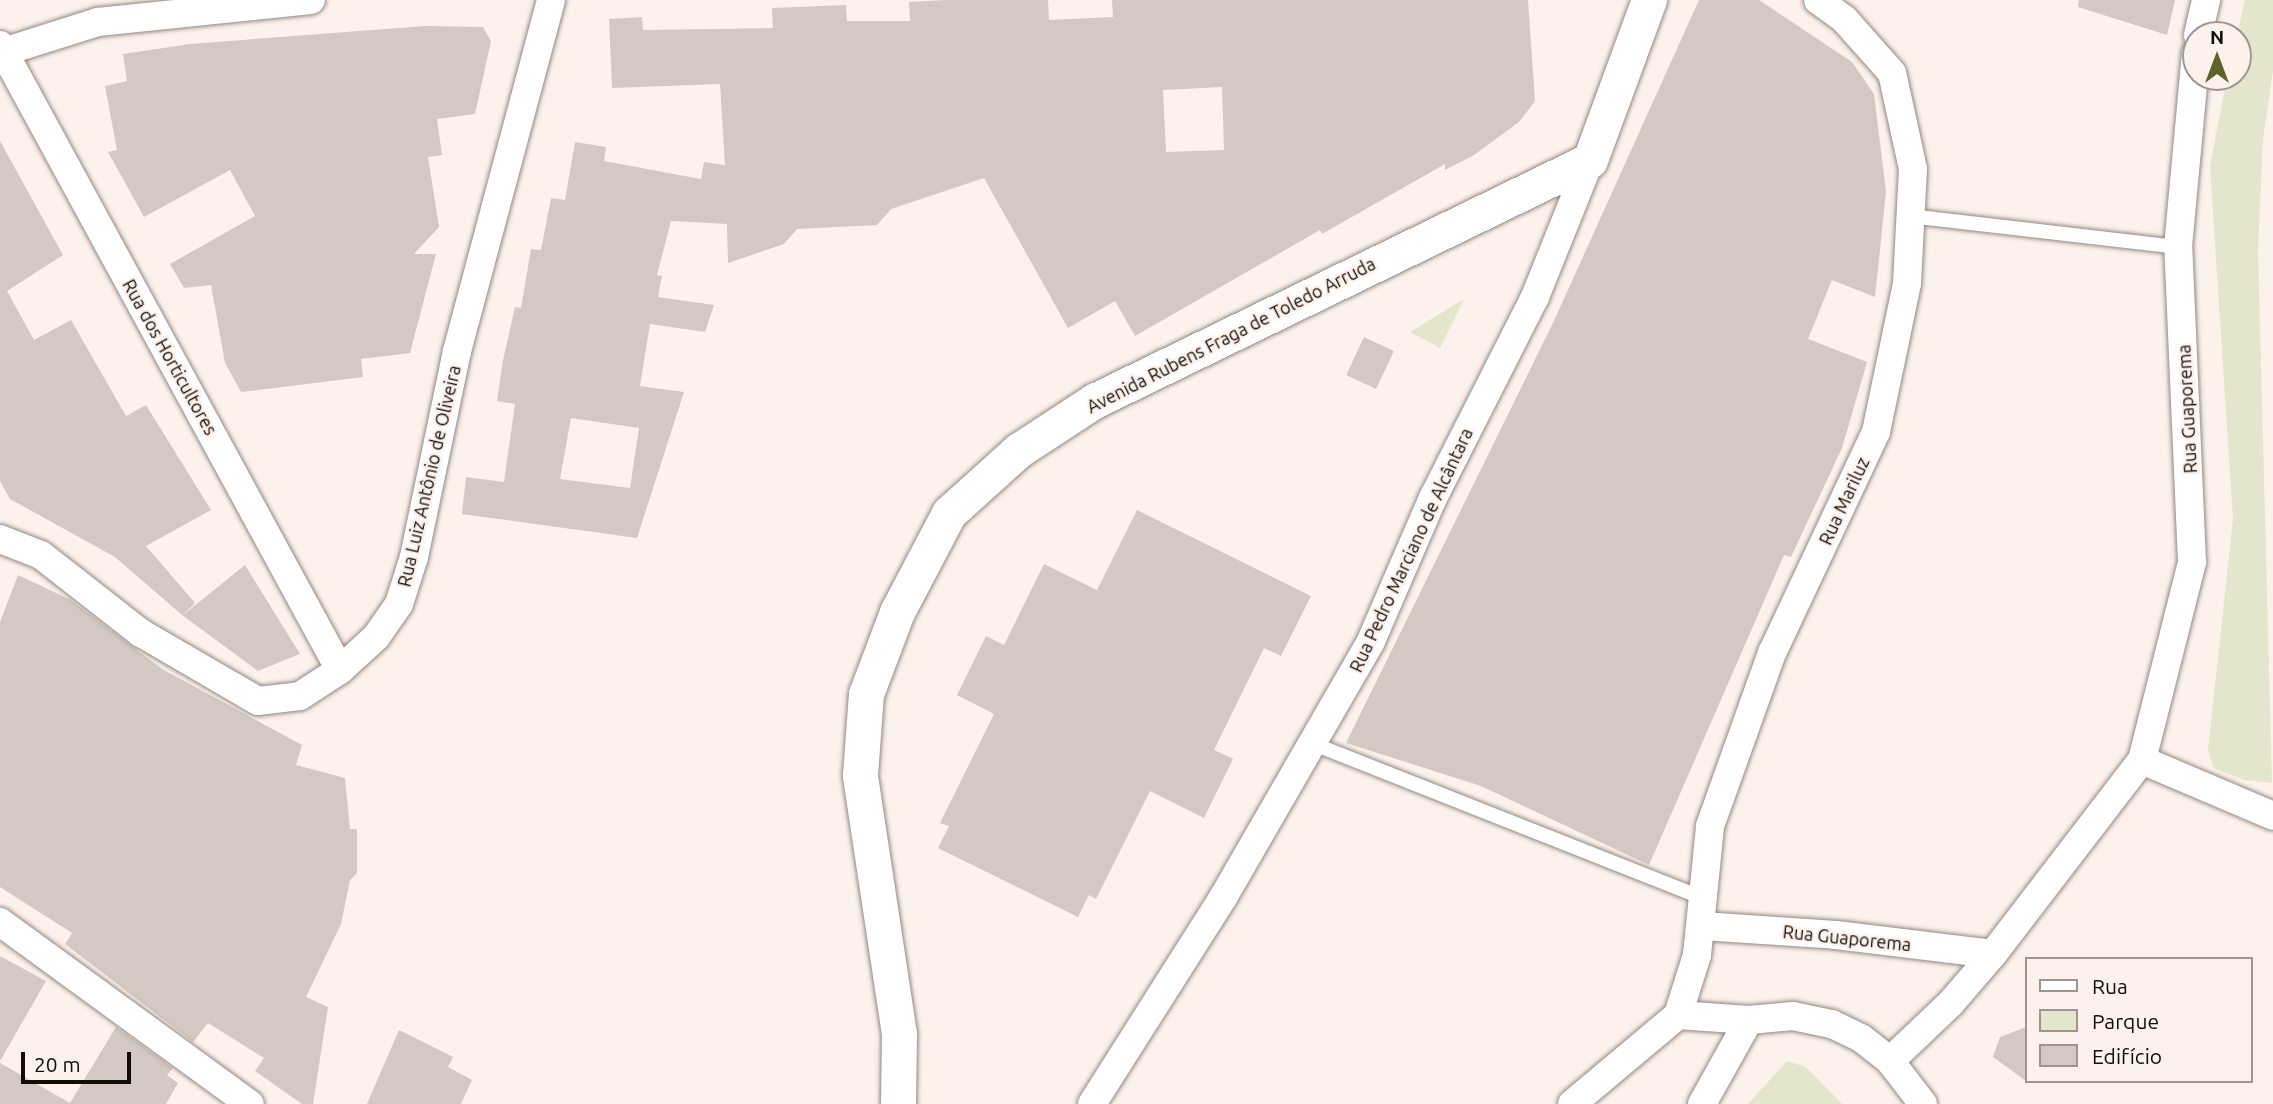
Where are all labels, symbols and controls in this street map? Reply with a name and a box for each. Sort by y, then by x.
north arrow [2182,21,2252,91]
text: N [2210,26,2224,48]
street label: Avenida Rubens Fraga de Toledo Arruda [1083,252,1379,418]
street label: Rua dos Horticultores [118,275,222,439]
street label: Rua Guaporema [2173,344,2201,474]
street label: Rua Luiz Antônio de Oliveira [393,363,465,589]
street label: Rua Pedro Marciano de Alcântara [1345,424,1477,676]
street label: Rua Mariluz [1814,454,1874,548]
street label: Rua Guaporema [1782,921,1912,955]
legend [2024,957,2252,1083]
text: Rua [2092,974,2128,998]
text: Parque [2092,1009,2159,1033]
scale bar [24,1038,135,1082]
text: Edifício [2092,1044,2162,1068]
text: 20 m [34,1052,81,1076]

